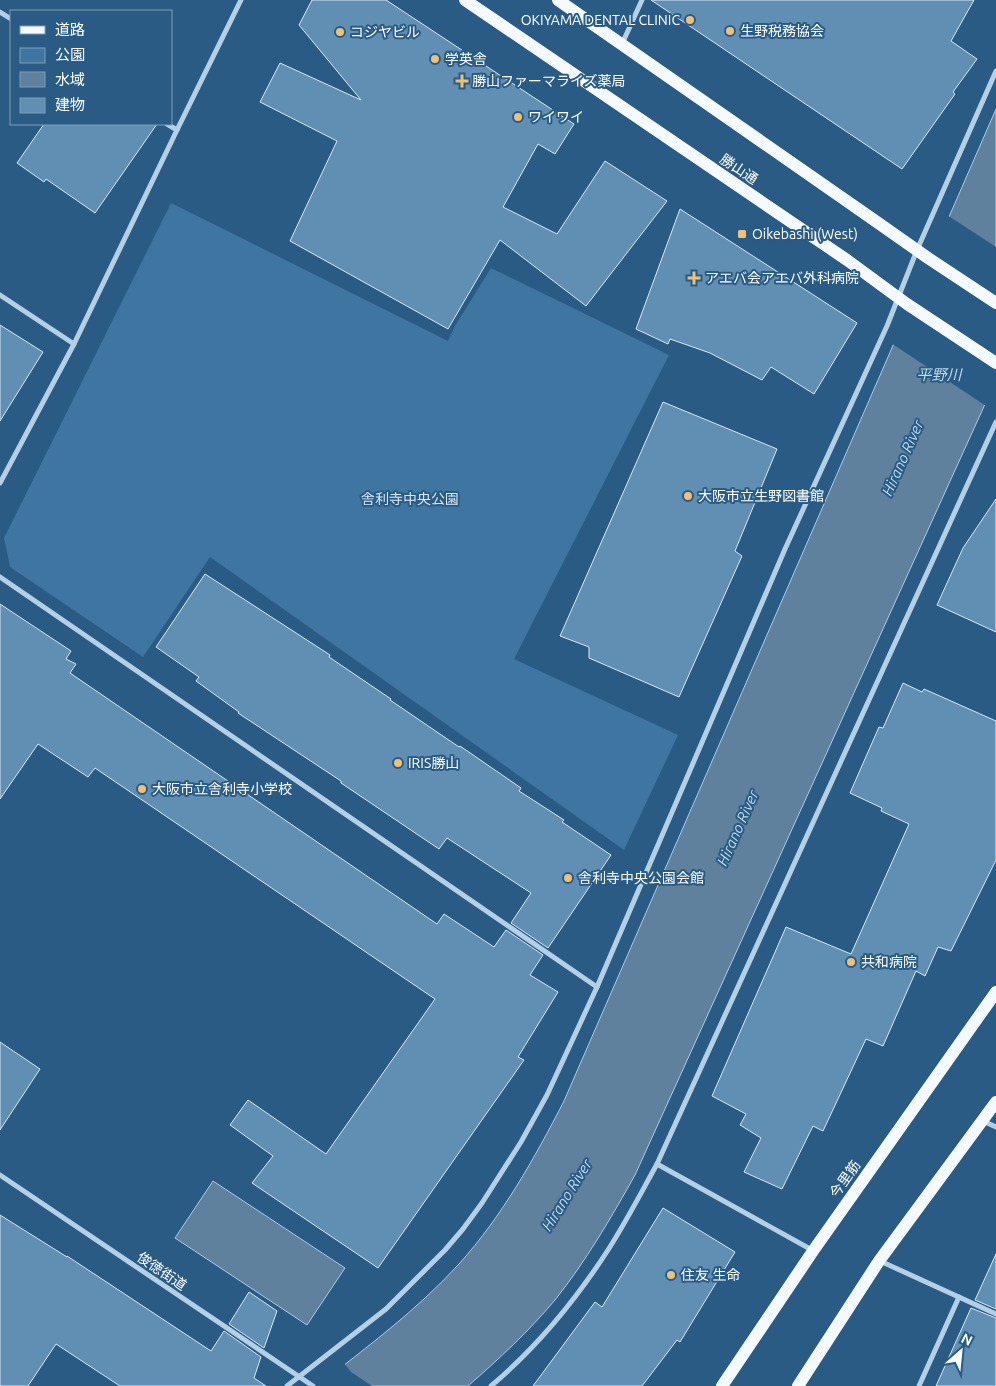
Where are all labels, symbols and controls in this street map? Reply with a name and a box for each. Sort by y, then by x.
legend [10,10,172,125]
place label: OKIYAMA DENTAL CLINIC [521,12,680,28]
marker: OKIYAMA DENTAL CLINIC [684,14,696,26]
text: 道路 [55,21,85,38]
place label: 生野税務協会 [740,23,824,39]
place label: コジヤビル [350,24,420,40]
marker: 生野税務協会 [724,25,736,37]
marker: コジヤビル [334,26,346,38]
text: 公園 [55,46,85,63]
place label: 学英舎 [445,51,487,67]
marker: 学英舎 [429,53,441,65]
text: 水域 [55,71,85,88]
place label: 勝山ファーマライズ薬局 [472,73,626,89]
marker: 勝山ファーマライズ薬局 [456,75,468,87]
text: 建物 [55,96,85,113]
place label: ワイワイ [528,109,584,125]
marker: ワイワイ [512,111,524,123]
street label: 勝山通 [717,151,761,187]
place label: Oikebashi (West) [752,226,858,242]
marker: Oikebashi (West) [736,228,748,240]
place label: アエバ会アエバ外科病院 [705,270,859,286]
marker: アエバ会アエバ外科病院 [687,271,701,285]
water label: 平野川 [916,366,963,383]
water label: Hirano River [878,416,927,498]
place label: 大阪市立生野図書館 [698,488,824,504]
marker: 大阪市立生野図書館 [682,490,694,502]
park label: 舎利寺中央公園 [361,491,459,507]
place label: IRIS勝山 [408,755,459,771]
marker: IRIS勝山 [392,757,404,769]
place label: 大阪市立舎利寺小学校 [152,781,292,797]
marker: 大阪市立舎利寺小学校 [136,783,148,795]
water label: Hirano River [713,786,762,868]
place label: 舎利寺中央公園会館 [578,870,704,886]
marker: 舎利寺中央公園会館 [562,872,574,884]
place label: 共和病院 [861,954,917,970]
marker: 共和病院 [845,956,857,968]
water label: Hirano River [538,1155,596,1234]
street label: 今里筋 [826,1157,864,1201]
street label: 俊徳街道 [134,1249,190,1293]
place label: 住友 生命 [681,1267,740,1283]
marker: 住友 生命 [665,1269,677,1281]
north arrow [936,1326,986,1376]
text: N [959,1330,975,1349]

